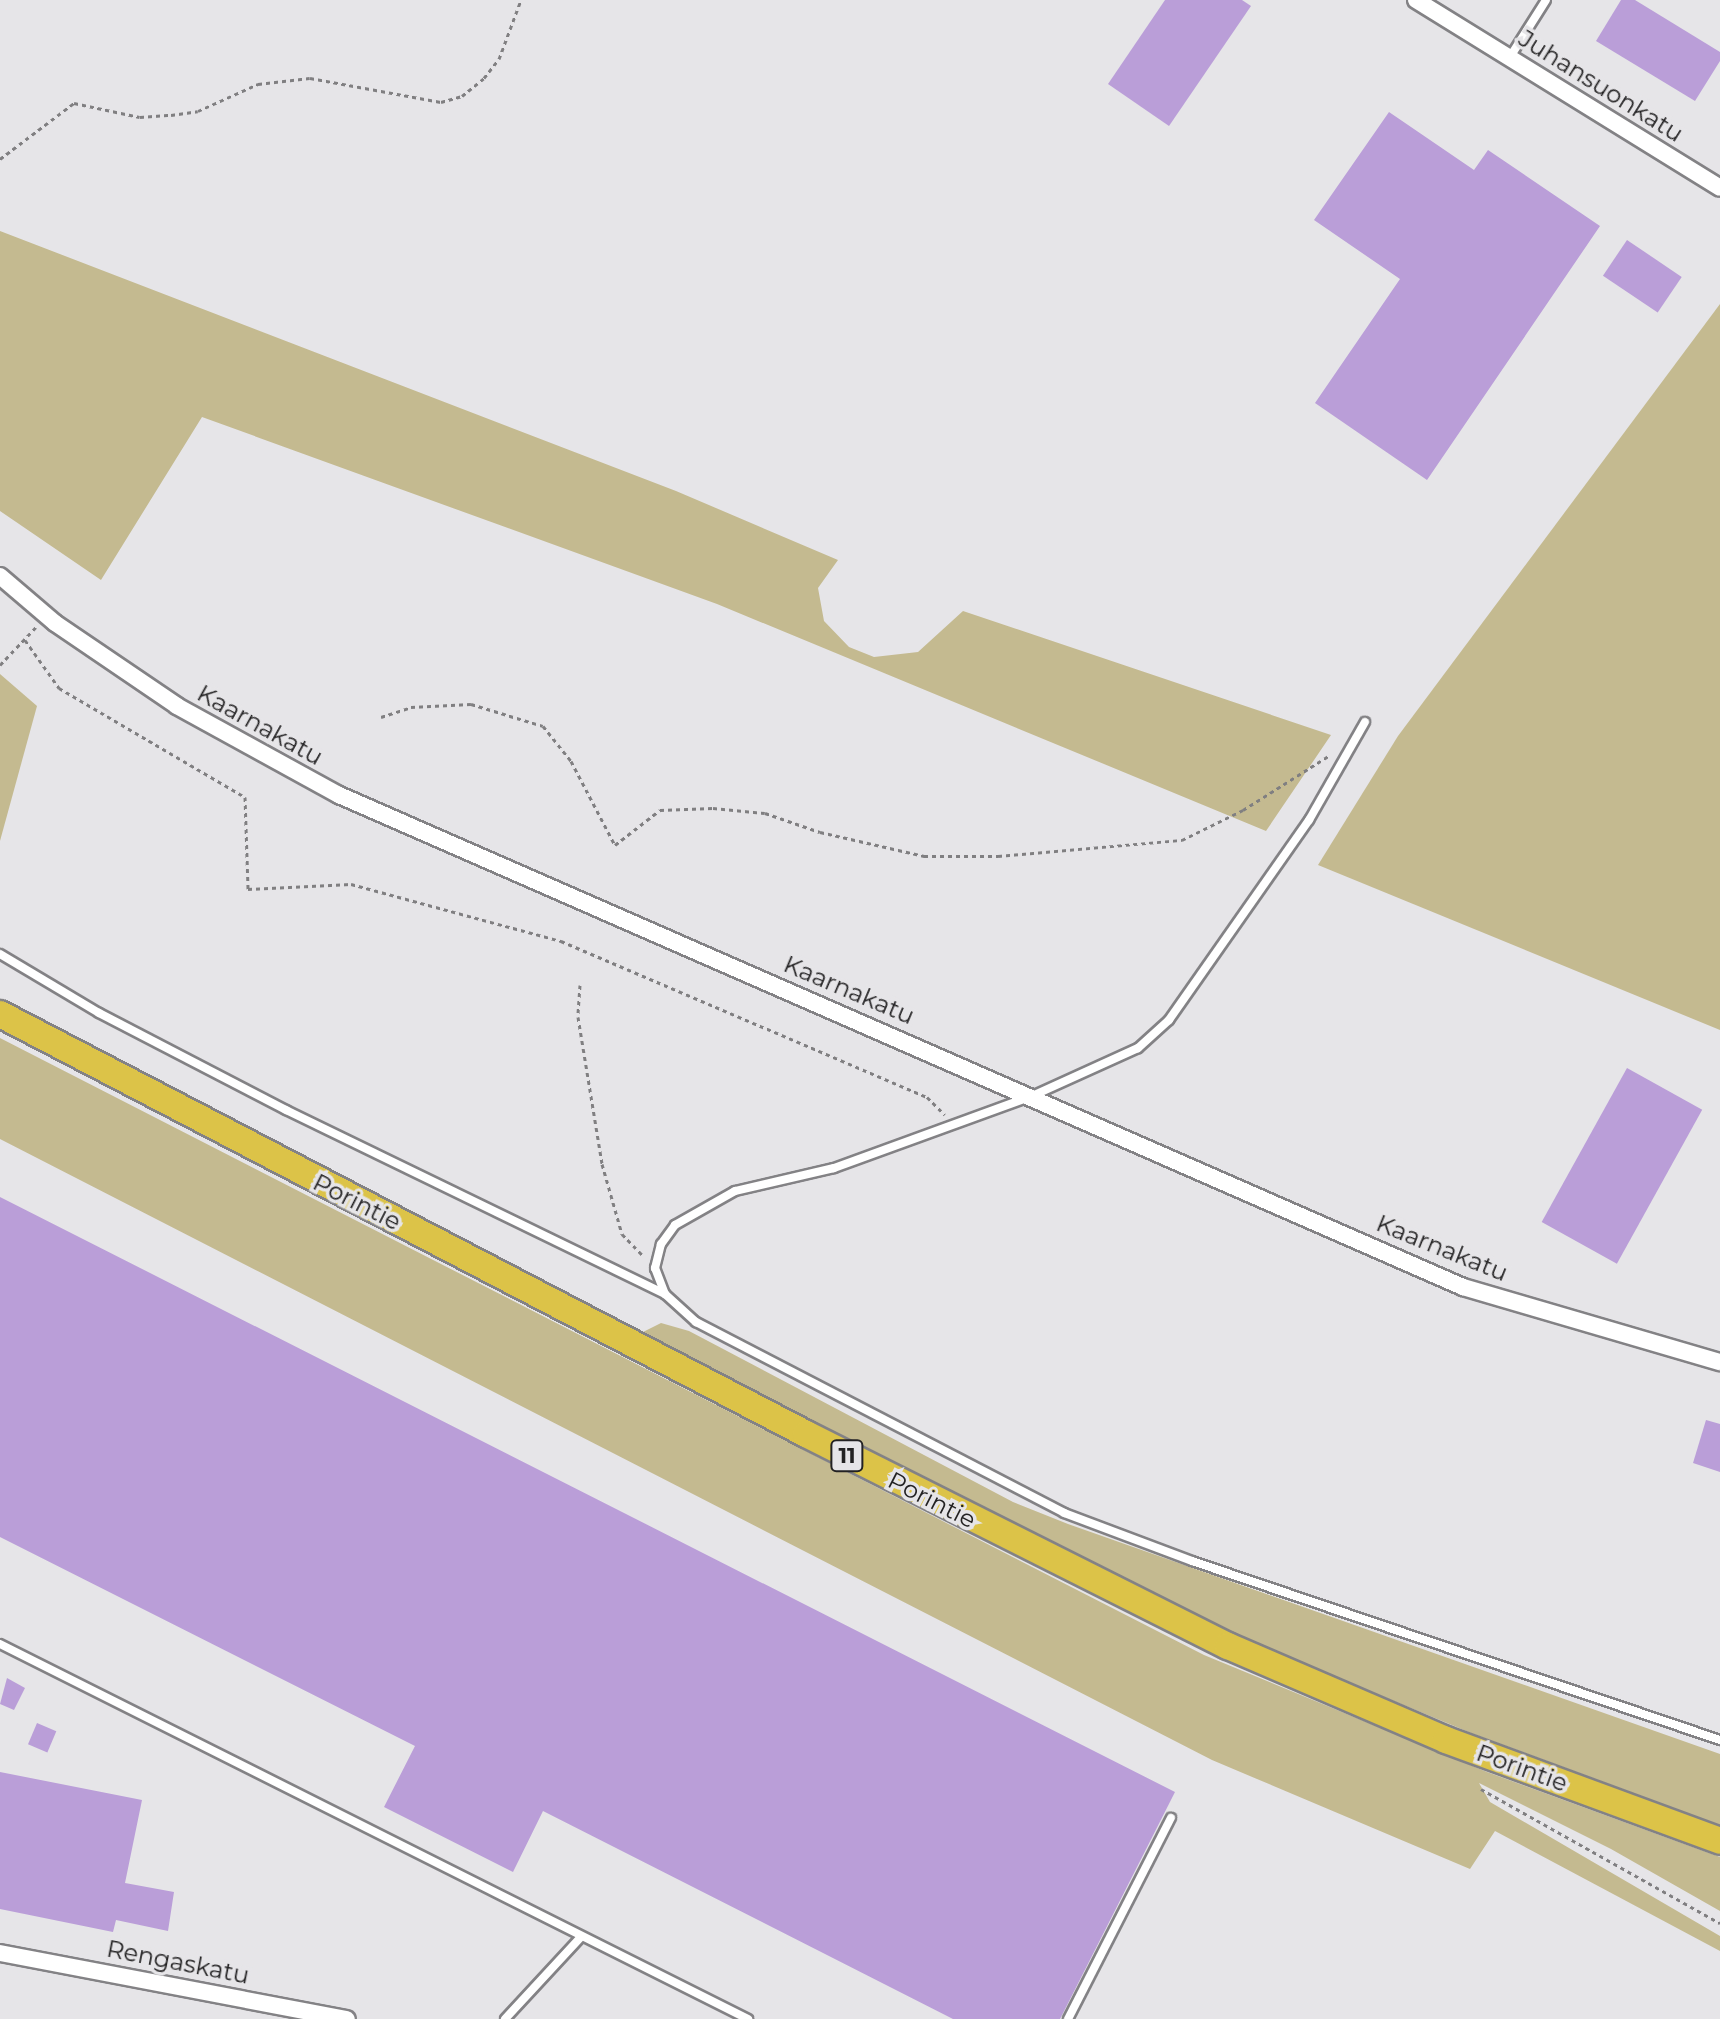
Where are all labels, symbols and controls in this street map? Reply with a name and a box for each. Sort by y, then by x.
street label: Juhansuonkatu [1514,24,1688,148]
street label: Kaarnakatu [192,679,328,771]
street label: Kaarnakatu [779,950,919,1030]
street label: Porintie [308,1168,406,1236]
street label: Kaarnakatu [1372,1209,1512,1287]
road number: 11 [829,1438,865,1474]
street label: Porintie [883,1466,981,1534]
street label: Porintie [1473,1738,1571,1798]
street label: Rengaskatu [104,1934,252,1990]

